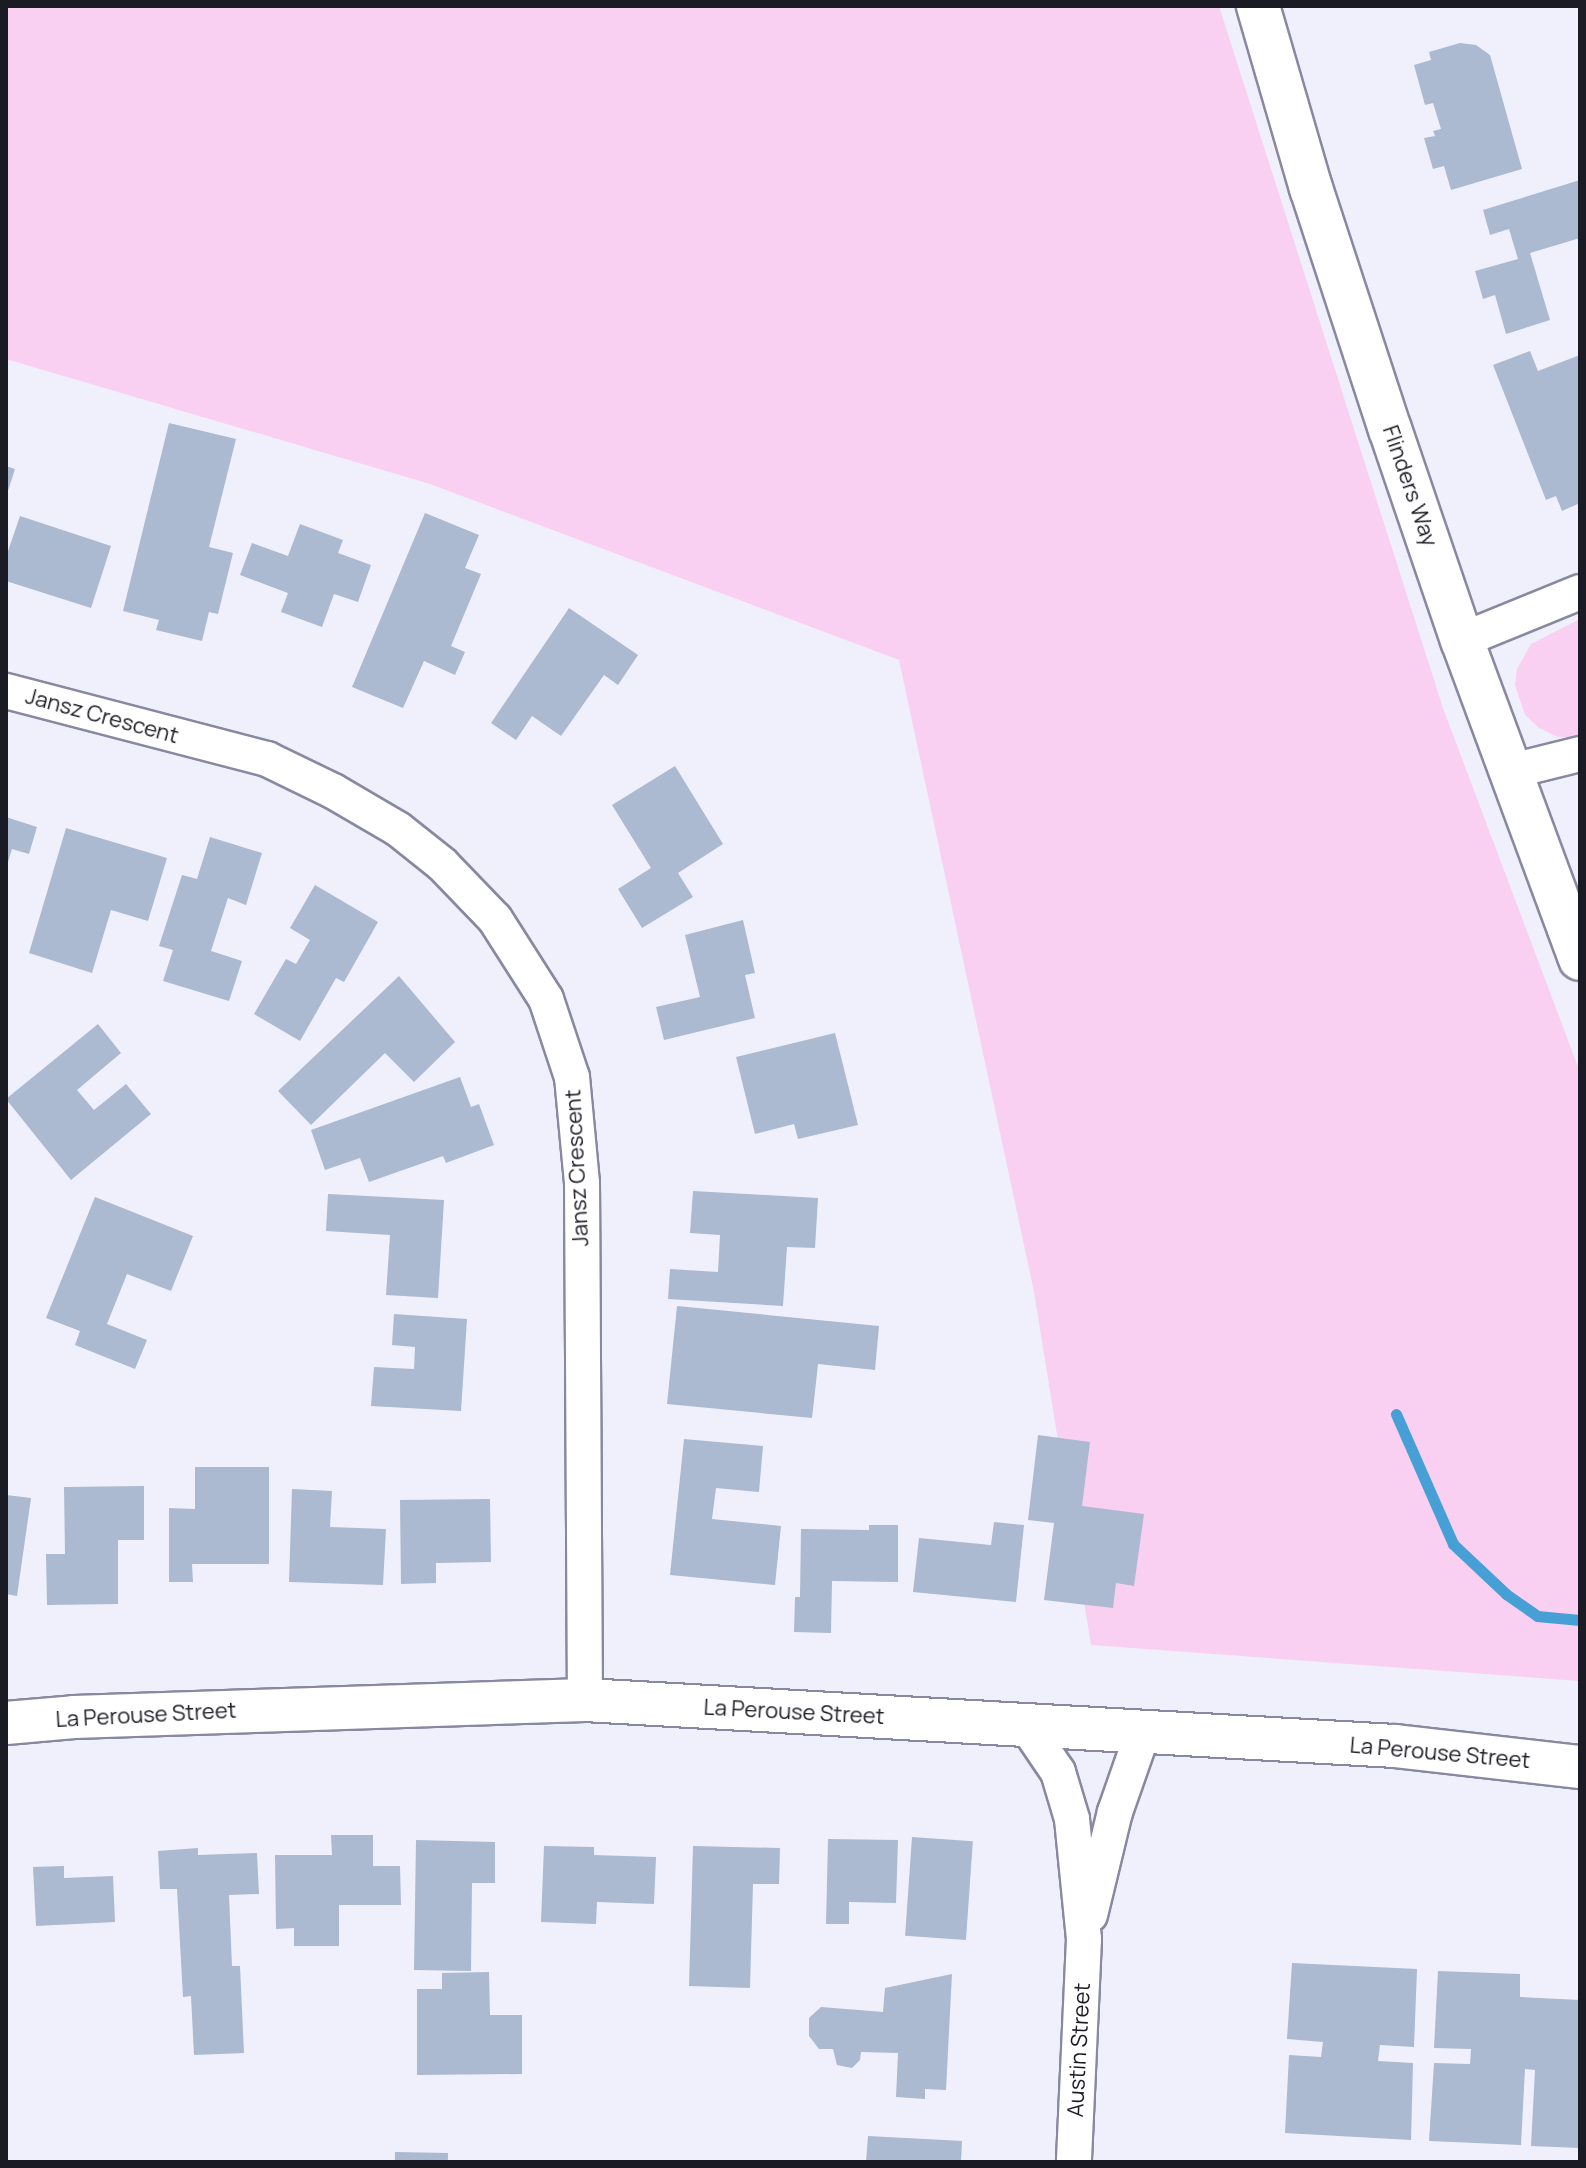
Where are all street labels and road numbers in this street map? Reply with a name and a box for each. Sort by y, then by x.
street label: Flinders Way [1377,422,1443,550]
street label: Jansz Crescent [23,683,181,749]
street label: Jansz Crescent [560,1089,594,1247]
street label: La Perouse Street [703,1694,885,1730]
street label: La Perouse Street [55,1697,237,1733]
street label: La Perouse Street [1349,1732,1531,1774]
street label: Austin Street [1062,1982,1096,2118]

